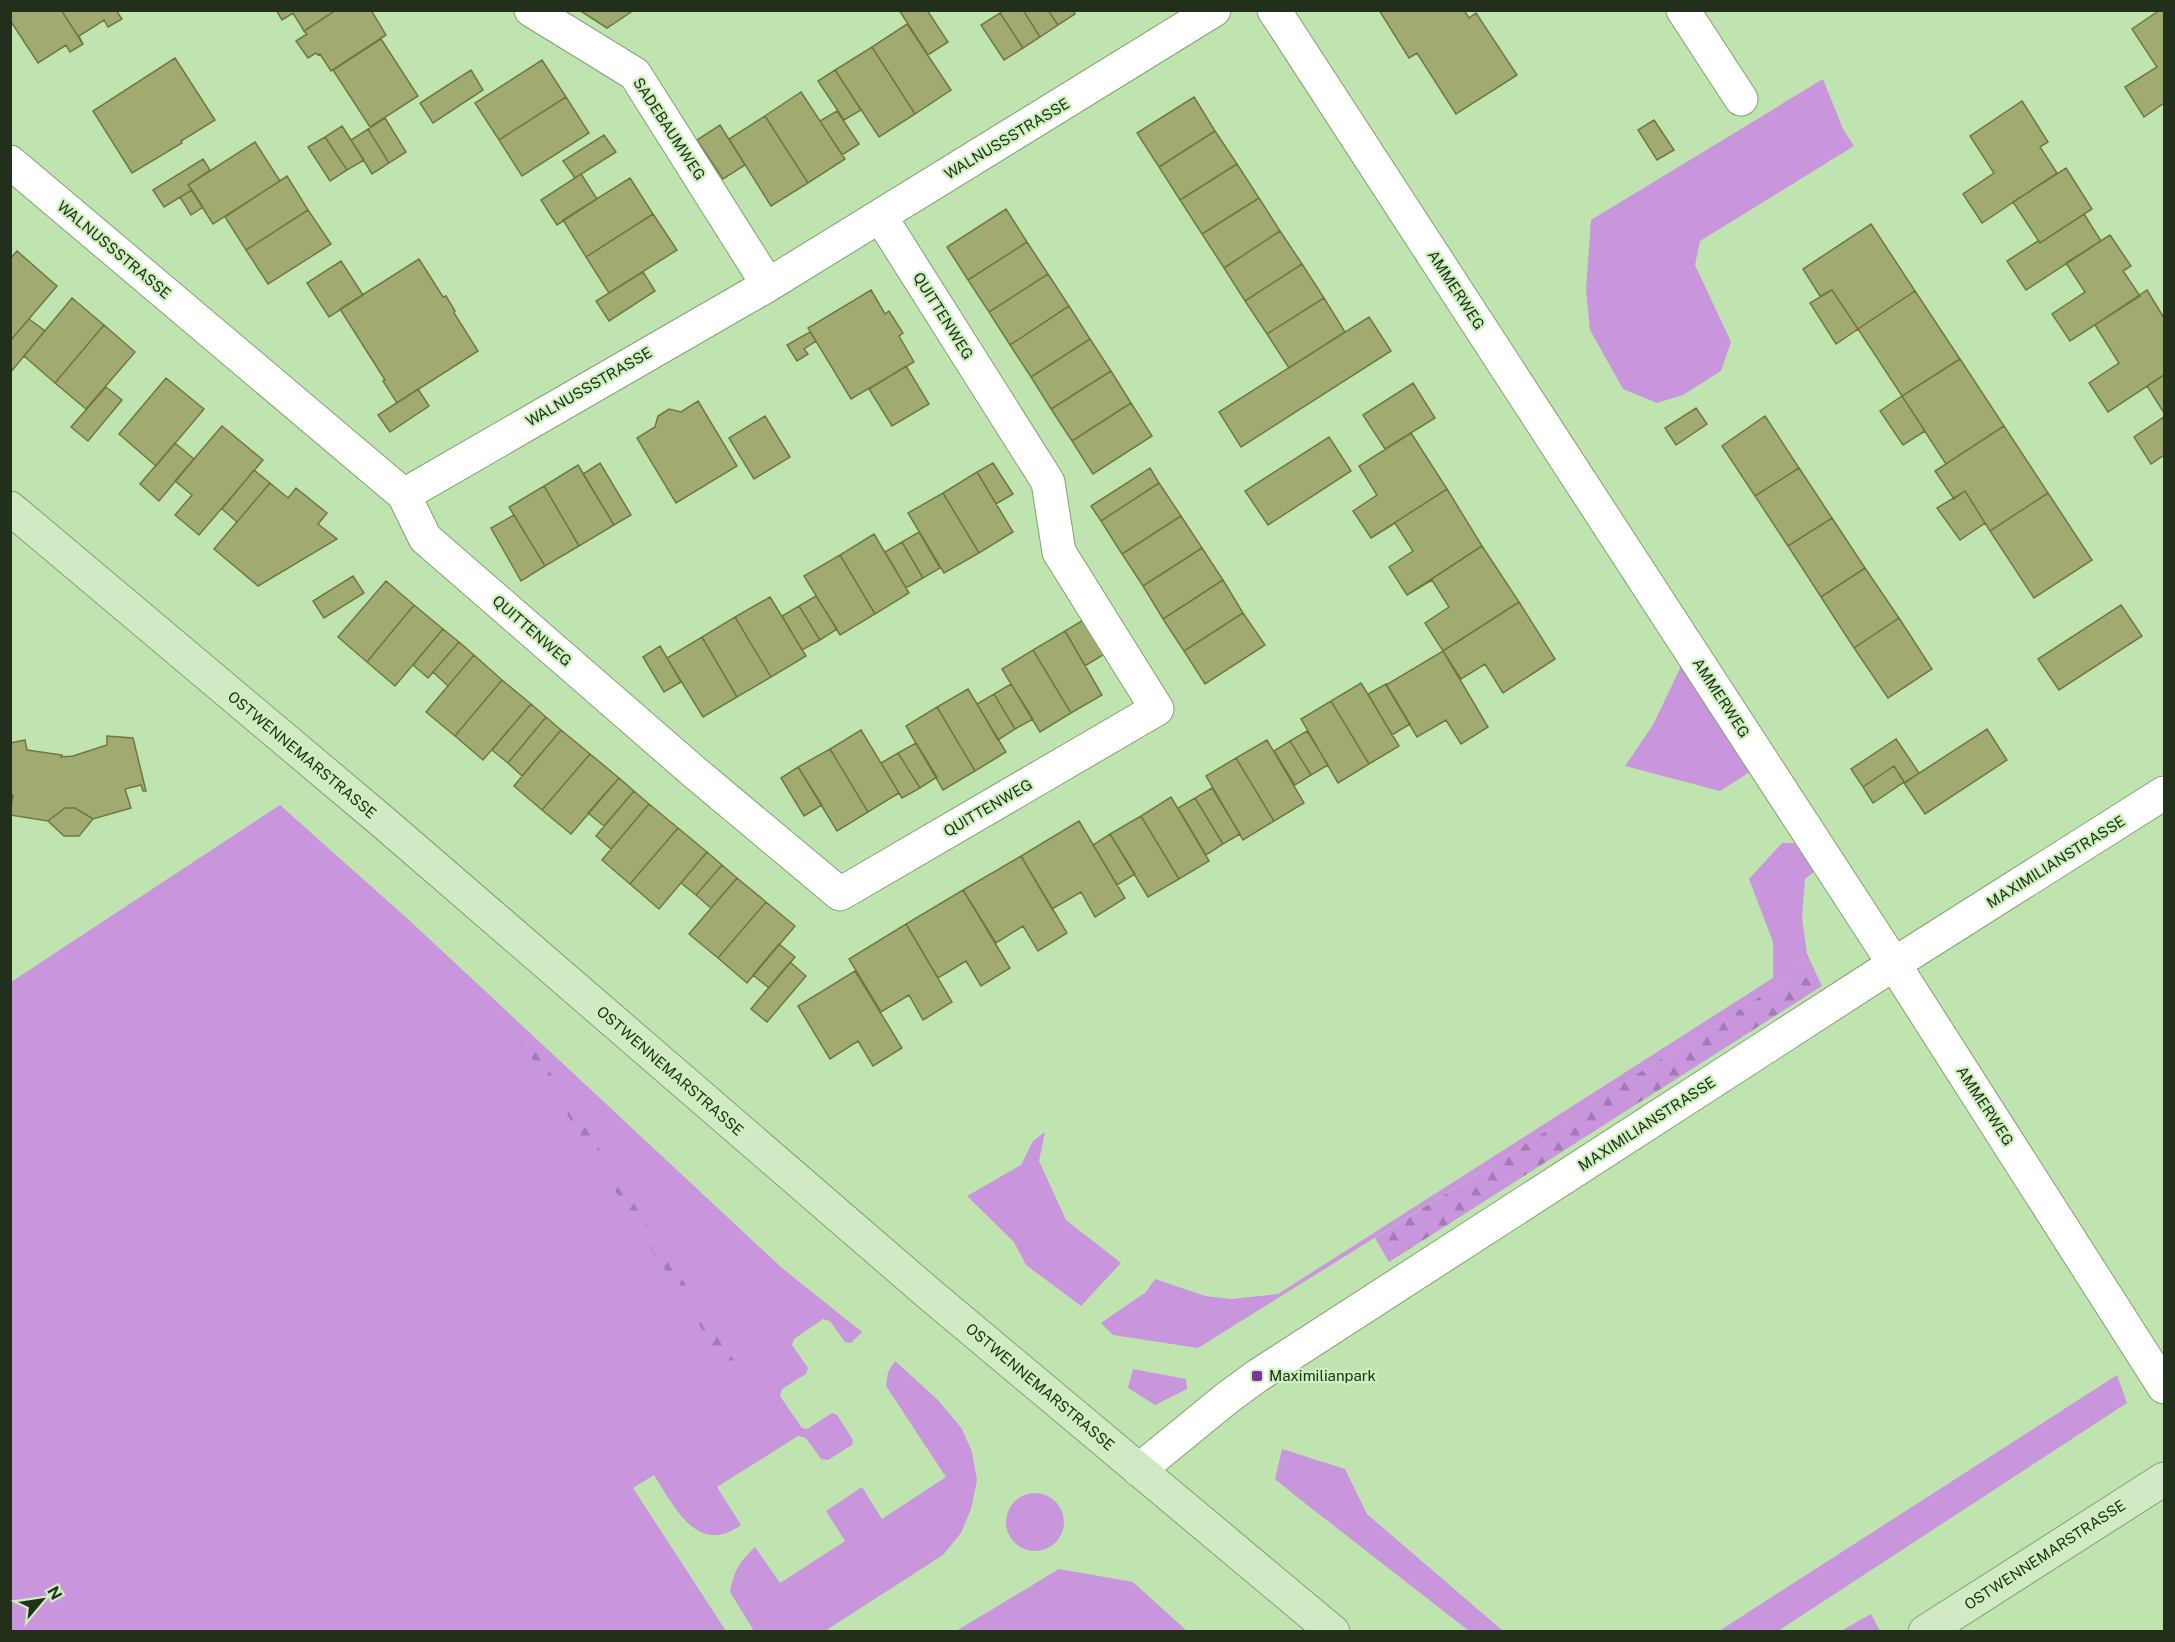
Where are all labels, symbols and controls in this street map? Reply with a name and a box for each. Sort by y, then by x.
street label: SADEBAUMWEG [630,74,709,183]
street label: WALNUSSSTRASSE [941,95,1072,183]
street label: WALNUSSSTRASSE [54,197,174,302]
street label: AMMERWEG [1425,247,1488,332]
street label: QUITTENWEG [910,269,977,362]
street label: WALNUSSSTRASSE [523,344,655,430]
street label: QUITTENWEG [489,592,575,670]
street label: AMMERWEG [1690,655,1753,740]
street label: OSTWENNEMARSTRASSE [225,688,380,822]
street label: QUITTENWEG [941,775,1035,840]
street label: MAXIMILIANSTRASSE [1983,812,2128,911]
street label: OSTWENNEMARSTRASSE [594,1002,747,1139]
street label: AMMERWEG [1954,1063,2017,1148]
street label: MAXIMILIANSTRASSE [1575,1073,1718,1174]
street label: OSTWENNEMARSTRASSE [963,1320,1118,1454]
place label: Maximilianpark [1269,1367,1376,1384]
marker: Maximilianpark [1250,1369,1264,1383]
street label: OSTWENNEMARSTRASSE [1961,1496,2128,1613]
north arrow [12,1570,72,1630]
text: N [43,1583,66,1603]

